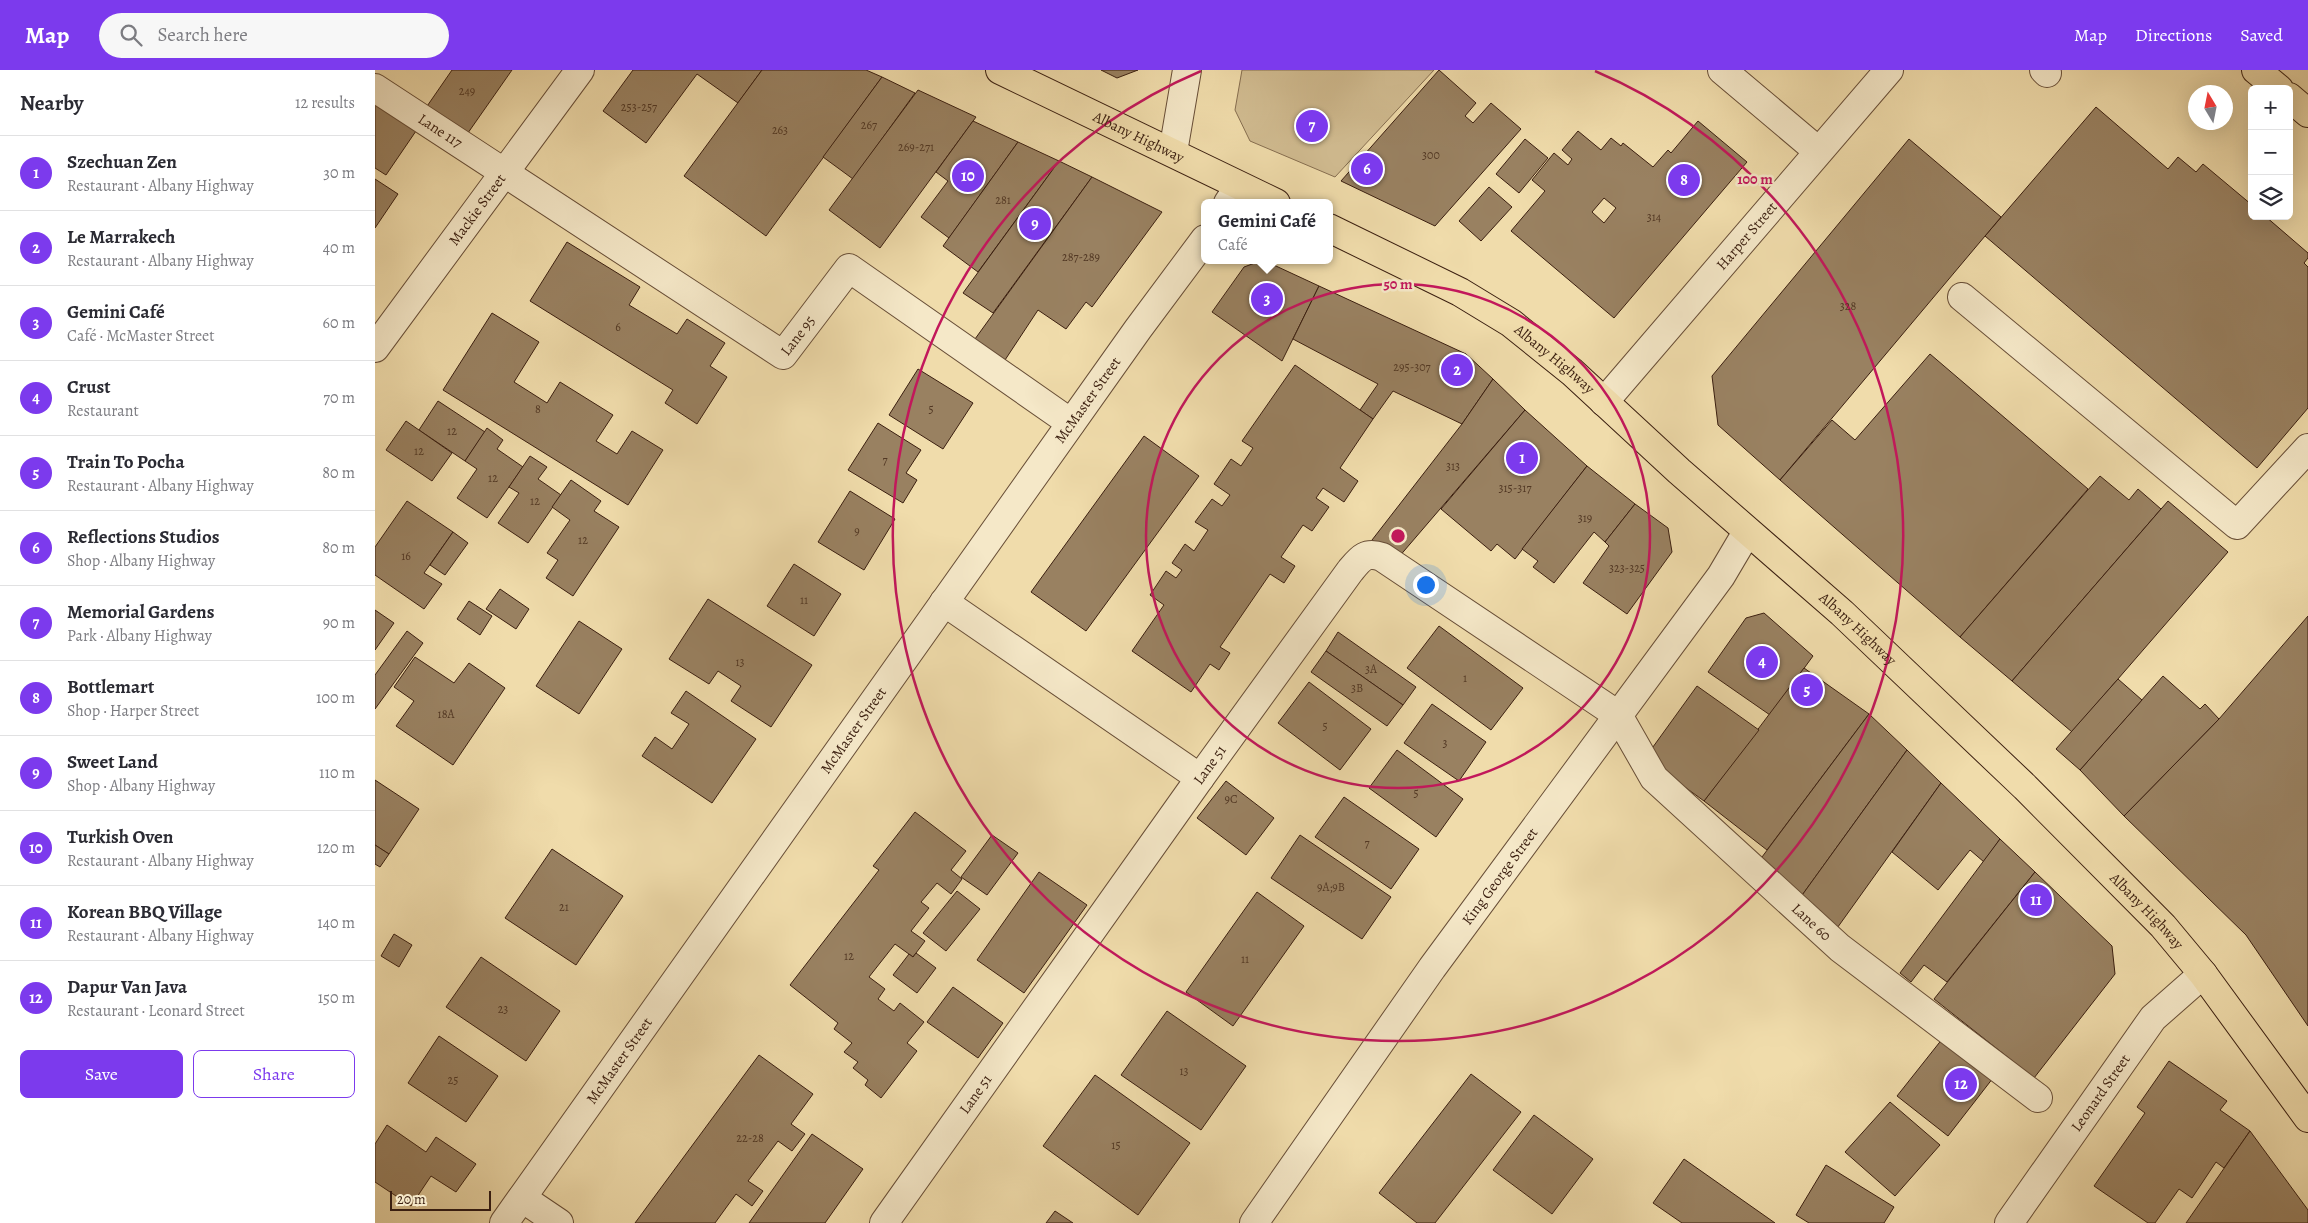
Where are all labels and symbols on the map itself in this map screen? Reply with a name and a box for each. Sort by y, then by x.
house number: 249 [459,83,475,99]
north arrow [2188,85,2233,130]
house number: 253-257 [621,99,658,115]
street label: Albany Highway [1089,106,1188,167]
pin: 7 [1296,107,1328,145]
street label: Lane 117 [414,109,467,153]
house number: 267 [861,117,878,133]
house number: 263 [772,122,788,138]
house number: 269-271 [898,139,934,155]
house number: 300 [1422,147,1440,163]
pin: 6 [1351,150,1383,188]
pin: 10 [952,157,984,195]
pin: 8 [1668,161,1700,199]
text: 100 m [1737,169,1773,189]
street label: Mackie Street [444,170,510,249]
house number: 281 [995,192,1011,208]
street label: Harper Street [1712,197,1782,274]
pin: 9 [1019,205,1051,243]
house number: 314 [1647,209,1662,225]
house number: 287-289 [1062,249,1100,265]
text: 50 m [1383,274,1413,294]
pin: 3 [1251,280,1283,318]
house number: 328 [1840,298,1856,314]
street label: Lane 95 [776,311,820,360]
house number: 6 [615,319,621,335]
street label: Albany Highway [1510,319,1599,398]
pin: 2 [1441,351,1473,389]
street label: McMaster Street [1050,353,1125,447]
house number: 295-307 [1393,359,1432,375]
house number: 8 [535,401,541,417]
house number: 5 [928,401,934,417]
house number: 12 [447,423,457,439]
pin: 1 [1506,439,1538,477]
house number: 12 [414,443,424,459]
house number: 7 [882,452,888,468]
house number: 313 [1446,458,1460,474]
house number: 12 [488,470,498,486]
house number: 315-317 [1499,480,1532,496]
house number: 12 [530,493,540,509]
house number: 319 [1578,510,1592,526]
house number: 9 [854,523,860,539]
centre of rings [1389,527,1407,545]
house number: 12 [578,532,588,548]
house number: 16 [401,548,411,564]
house number: 323-325 [1609,560,1645,576]
your location [1413,572,1439,598]
street label: Albany Highway [1814,587,1901,670]
house number: 11 [800,592,808,608]
pin: 4 [1746,643,1778,681]
house number: 13 [735,654,745,670]
house number: 3A [1365,661,1378,677]
house number: 1 [1463,670,1467,686]
pin: 5 [1791,671,1823,709]
house number: 3B [1351,680,1363,696]
street label: McMaster Street [816,683,891,778]
house number: 18A [438,706,455,722]
house number: 5 [1322,718,1328,734]
house number: 3 [1443,735,1448,751]
street label: Lane 51 [1188,741,1231,789]
house number: 5 [1413,785,1419,801]
house number: 9C [1225,791,1237,807]
street label: King George Street [1457,823,1542,929]
house number: 7 [1364,835,1370,851]
street label: Albany Highway [2105,868,2188,954]
house number: 9A;9B [1317,879,1345,895]
pin: 11 [2020,881,2052,919]
house number: 21 [559,899,569,915]
street label: Lane 60 [1787,899,1836,945]
house number: 12 [844,948,854,964]
house number: 11 [1241,951,1249,967]
house number: 23 [498,1001,508,1017]
street label: McMaster Street [582,1013,657,1108]
street label: Leonard Street [2066,1050,2135,1136]
house number: 13 [1179,1063,1189,1079]
pin: 12 [1945,1065,1977,1103]
street label: Lane 51 [955,1070,996,1118]
house number: 25 [448,1072,458,1088]
house number: 22-28 [736,1130,764,1146]
house number: 15 [1111,1137,1121,1153]
scale bar [390,1188,491,1211]

